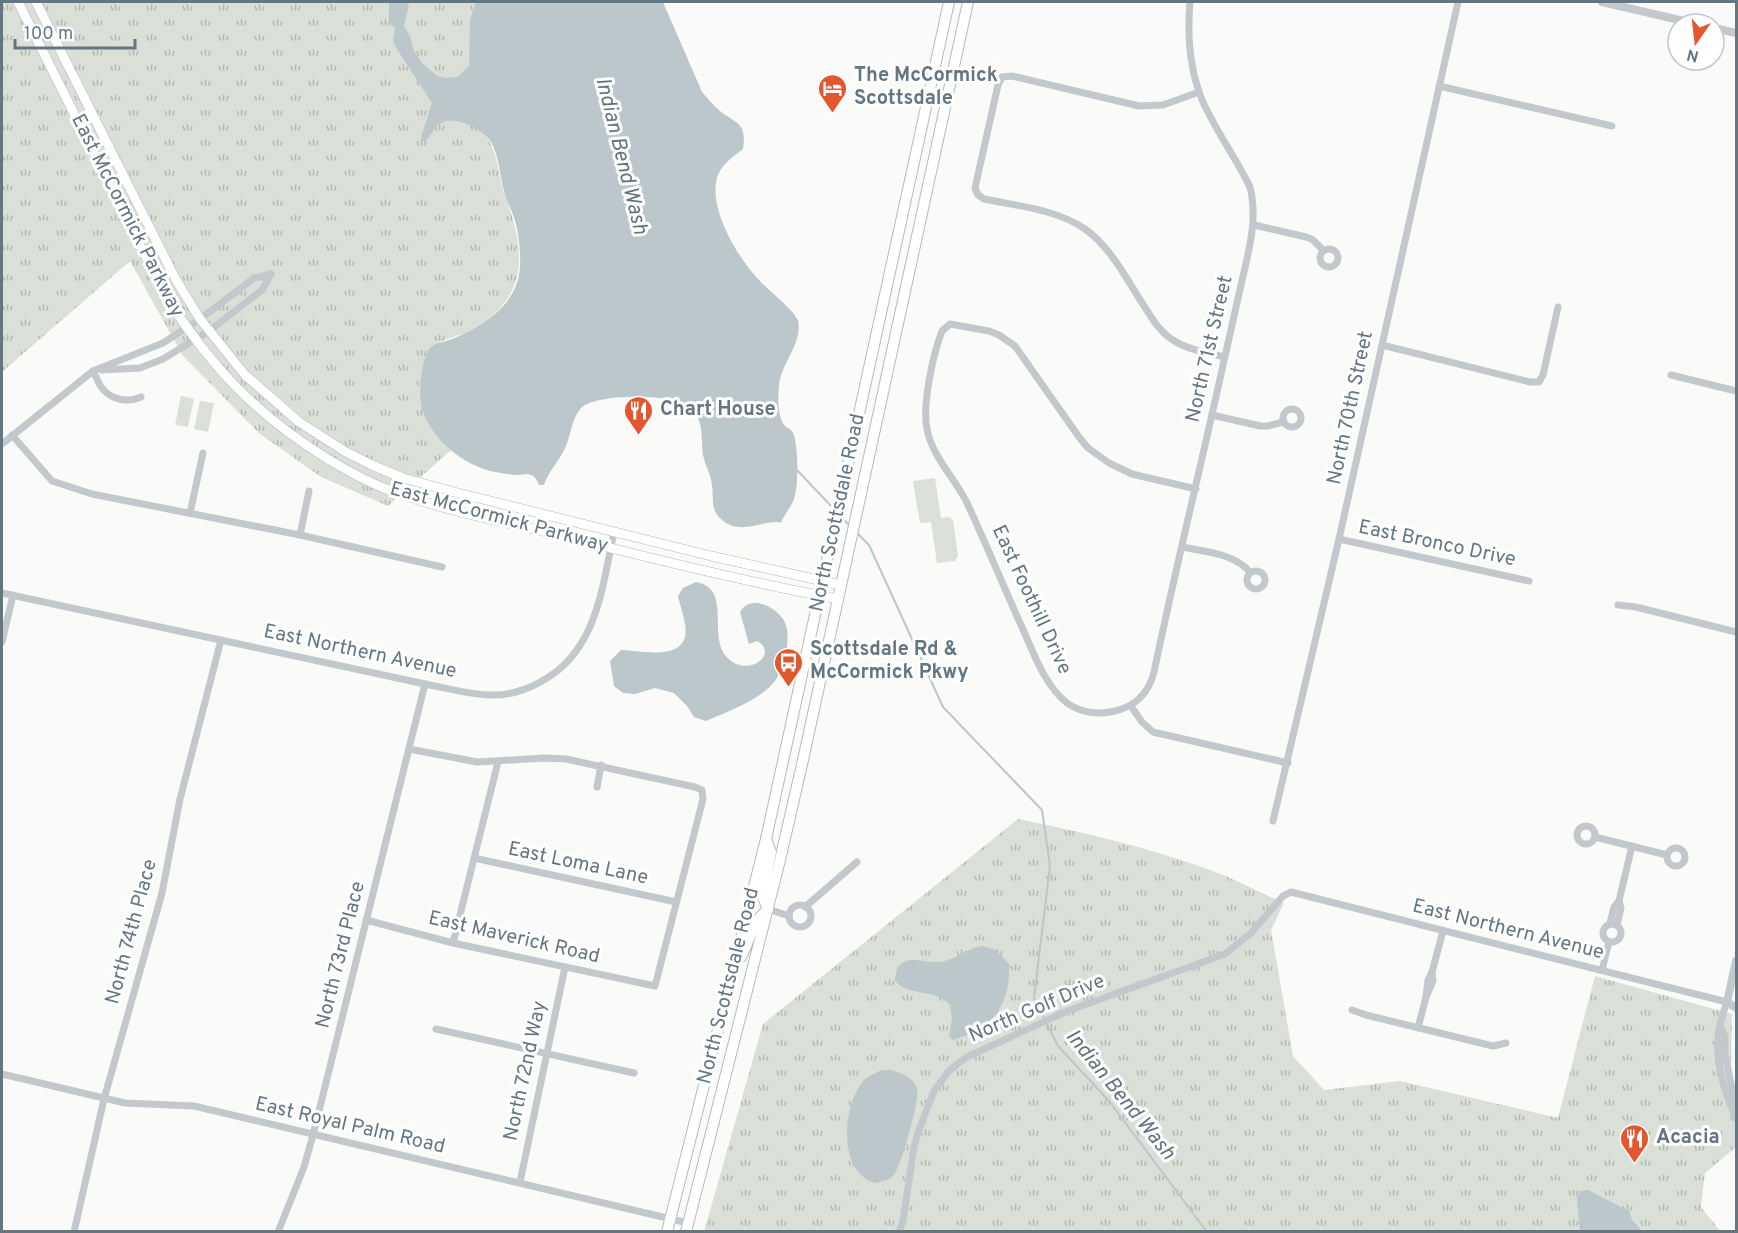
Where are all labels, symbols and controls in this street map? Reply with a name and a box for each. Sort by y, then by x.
scale bar [15,12,135,50]
north arrow [1666,12,1726,72]
text: 100 m [24,23,73,46]
text: N [1685,44,1701,66]
place label: The McCormick Scottsdale [854,63,998,112]
hotel icon: The McCormick Scottsdale [817,72,849,114]
water label: Indian Bend Wash [588,75,654,238]
street label: East McCormick Parkway [64,110,190,322]
street label: North 71st Street [1180,273,1240,425]
street label: North 70th Street [1322,329,1380,487]
restaurant icon: Chart House [623,394,655,436]
place label: Chart House [660,397,776,423]
street label: North Scottsdale Road [804,412,872,614]
street label: East McCormick Parkway [387,476,611,560]
street label: East Bronco Drive [1356,515,1518,573]
street label: East Foothill Drive [985,521,1077,679]
street label: East Northern Avenue [261,619,459,685]
place label: Scottsdale Rd & McCormick Pkwy [810,637,969,686]
bus stop icon: Scottsdale Rd & McCormick Pkwy [773,646,805,688]
street label: East Loma Lane [506,836,650,892]
street label: North 74th Place [100,857,164,1007]
street label: North 73rd Place [310,879,372,1031]
street label: North Scottsdale Road [692,885,766,1087]
street label: East Northern Avenue [1409,894,1607,966]
street label: East Maverick Road [426,906,602,970]
street label: North Golf Drive [965,969,1109,1049]
street label: North 72nd Way [498,999,554,1143]
water label: Indian Bend Wash [1059,1024,1181,1166]
street label: East Royal Palm Road [252,1091,448,1161]
restaurant icon: Acacia [1619,1122,1651,1164]
place label: Acacia [1656,1125,1720,1151]

